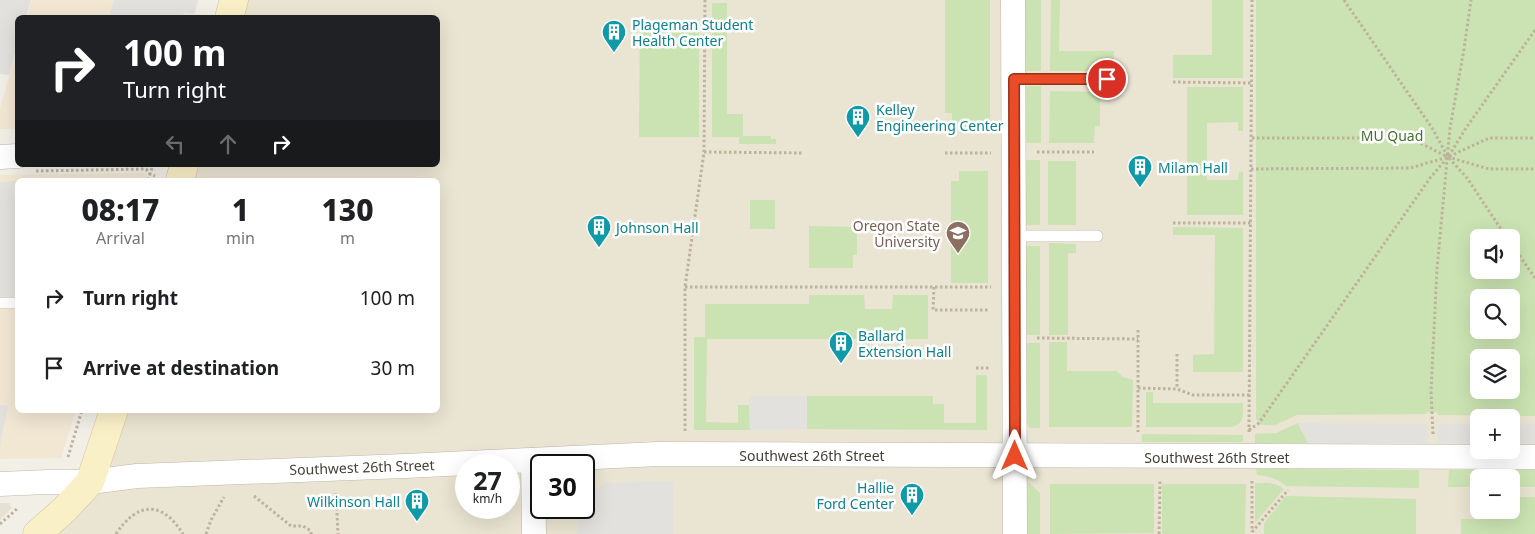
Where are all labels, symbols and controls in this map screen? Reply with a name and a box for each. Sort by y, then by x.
place label: Plageman Student Health Center [632,15,753,50]
building icon: Plageman Student Health Center [601,19,627,53]
text: 100 m [123,29,226,76]
icon: right [40,35,105,100]
pin [1086,58,1128,100]
icon: arrive [1093,65,1121,93]
text: Turn right [123,74,226,104]
place label: Kelley Engineering Center [876,100,1004,135]
building icon: Kelley Engineering Center [845,104,871,138]
park label: MU Quad [1361,126,1423,145]
icon: left [161,130,189,158]
icon: ahead [214,130,242,158]
icon: right [267,130,295,158]
building icon: Milam Hall [1127,154,1153,188]
place label: Milam Hall [1158,158,1228,177]
text: 08:17 [82,189,159,230]
text: 1 [232,189,249,230]
text: 130 [321,189,373,230]
building icon: Johnson Hall [586,214,612,248]
place label: Oregon State University [853,216,941,251]
place label: Johnson Hall [614,218,699,237]
school or university icon: Oregon State University [945,220,971,254]
text: Arrival [96,227,145,249]
text: min [226,227,255,249]
text: m [340,227,355,249]
map controls [1470,229,1520,519]
button: sound [1470,229,1520,279]
icon: right [40,284,68,312]
text: Turn right [83,285,178,311]
text: 100 m [360,285,415,311]
button: search [1470,289,1520,339]
place label: Ballard Extension Hall [858,326,951,361]
building icon: Ballard Extension Hall [828,330,854,364]
button: layers [1470,349,1520,399]
icon: arrive [40,354,68,382]
text: Arrive at destination [83,355,279,381]
text: 30 m [371,355,415,381]
button: + [1470,409,1520,459]
position arrow [988,429,1040,481]
street label: Southwest 26th Street [739,446,885,465]
street label: Southwest 26th Street [1144,448,1290,467]
speed limit sign: 30 [530,454,595,519]
street label: Southwest 26th Street [289,455,435,479]
text: 27 [473,463,502,497]
button: − [1470,469,1520,519]
place label: Hallie Ford Center [816,478,894,513]
building icon: Hallie Ford Center [899,482,925,516]
building icon: Wilkinson Hall [404,488,430,522]
text: km/h [473,490,502,507]
place label: Wilkinson Hall [307,492,400,511]

